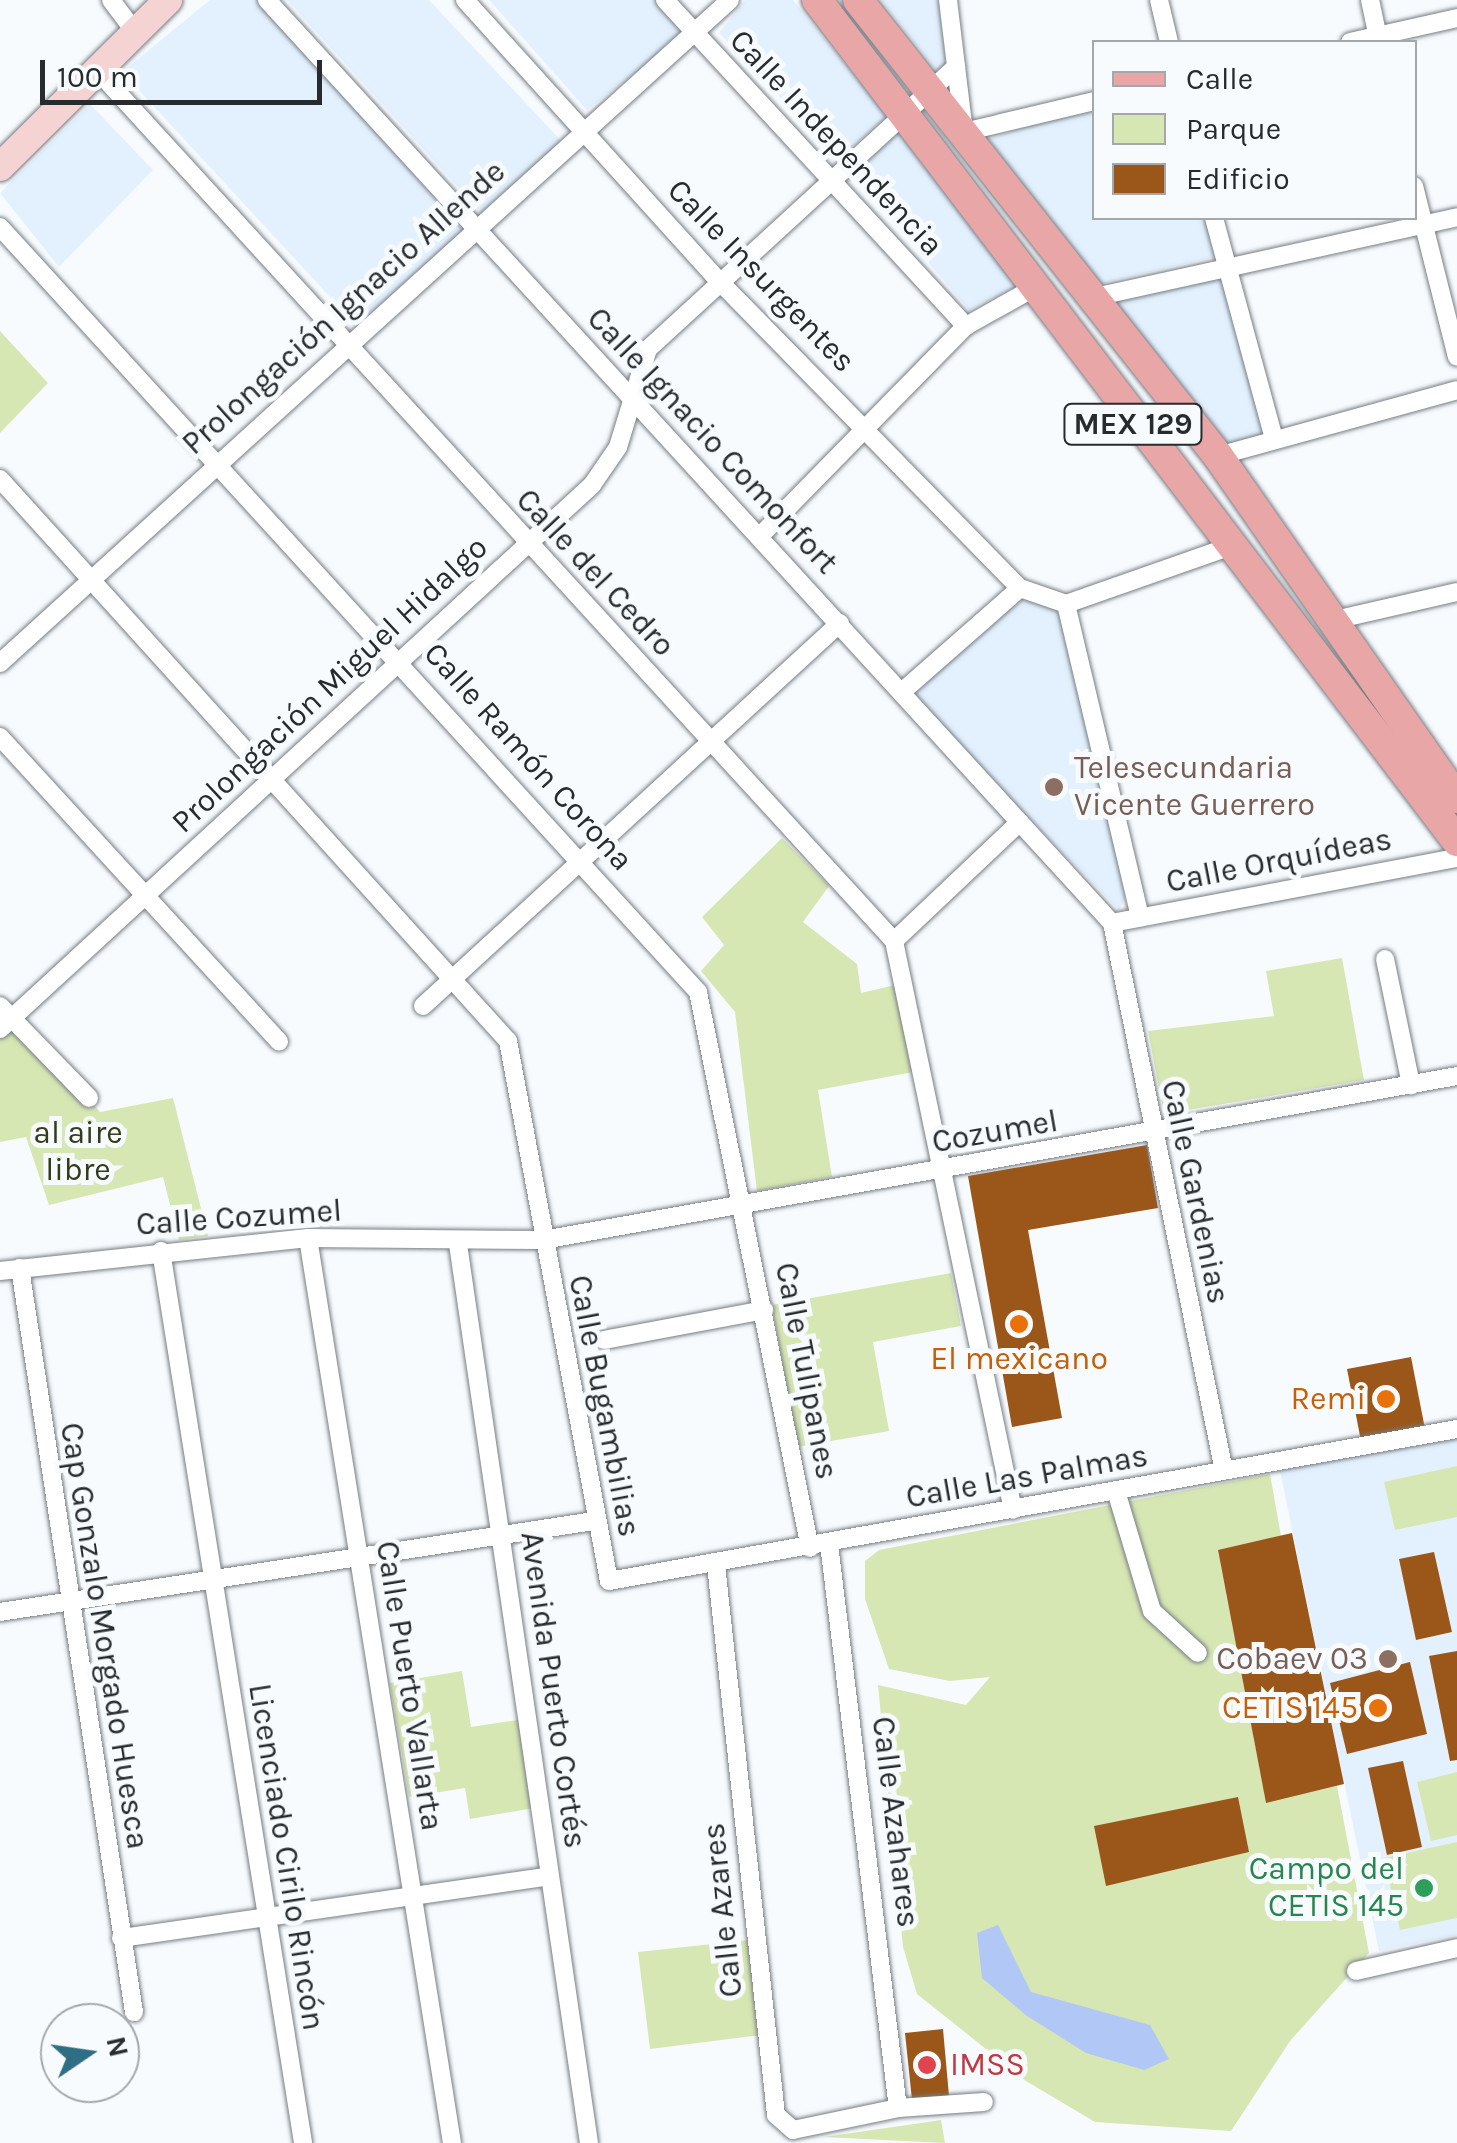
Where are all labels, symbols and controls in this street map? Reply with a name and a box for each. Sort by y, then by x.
street label: Calle Independencia [721,22,951,264]
scale bar [45,40,328,102]
legend [1092,40,1417,220]
text: 100 m [57,59,138,95]
text: Calle [1186,61,1253,97]
text: Parque [1186,111,1281,147]
street label: Prolongación Ignacio Allende [175,153,513,463]
text: Edificio [1186,161,1290,197]
street label: Calle Insurgentes [659,171,863,381]
street label: Calle Ignacio Comonfort [579,300,845,582]
road number: MEX 129 [1063,399,1203,449]
street label: Calle del Cedro [508,481,682,665]
street label: Prolongación Miguel Hidalgo [164,529,496,841]
street label: Calle Ramón Corona [415,635,641,879]
place label: Telesecundaria Vicente Guerrero [1074,750,1315,825]
marker: Telesecundaria Vicente Guerrero [1043,776,1065,798]
street label: Calle Orquídeas [1163,820,1395,902]
street label: Calle Gardenias [1153,1077,1237,1307]
street label: Cozumel [929,1102,1061,1162]
park label: al aire libre [33,1115,123,1190]
street label: Calle Cozumel [135,1192,343,1244]
street label: Calle Tulipanes [766,1259,846,1483]
street label: Calle Bugambilias [560,1272,648,1540]
marker: El mexicano [1008,1313,1030,1335]
place label: El mexicano [930,1340,1108,1378]
place label: Remi [1290,1380,1366,1418]
marker: Remi [1375,1388,1397,1410]
street label: Cap Gonzalo Morgado Huesca [51,1420,157,1852]
street label: Calle Las Palmas [903,1437,1151,1517]
street label: Avenida Puerto Cortés [512,1529,594,1851]
street label: Calle Puerto Vallarta [367,1538,451,1834]
place label: Cobaev 03 [1216,1640,1368,1678]
marker: Cobaev 03 [1377,1648,1399,1670]
street label: Licenciado Cirilo Rincón [240,1681,332,2033]
place label: CETIS 145 [1222,1689,1358,1727]
marker: CETIS 145 [1367,1697,1389,1719]
street label: Calle Azahares [863,1714,927,1930]
street label: Calle Azares [695,1821,751,1999]
place label: Campo del CETIS 145 [1249,1851,1404,1926]
marker: Campo del CETIS 145 [1413,1877,1435,1899]
north arrow [40,2003,140,2103]
text: N [99,2033,136,2060]
place label: IMSS [950,2046,1025,2084]
marker: IMSS [914,2052,940,2078]

